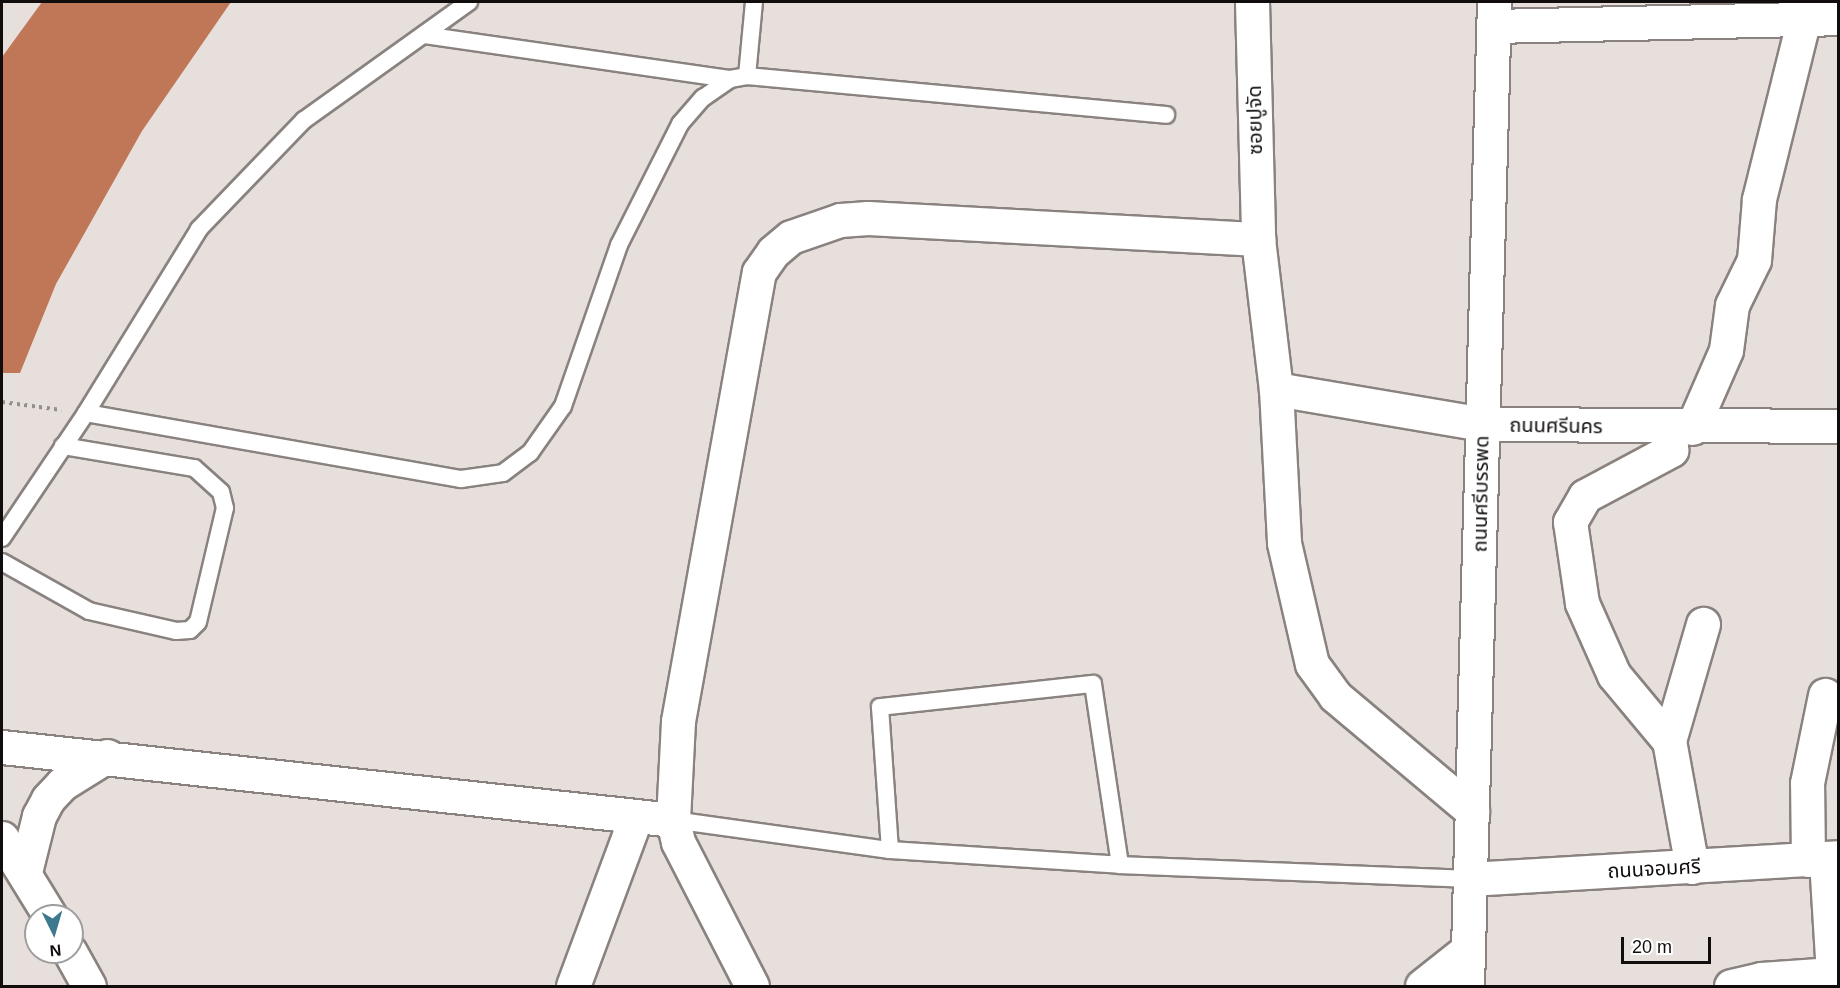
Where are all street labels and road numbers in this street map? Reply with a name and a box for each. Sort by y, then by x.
street label: ซอยปูจัด [1242,85,1268,155]
street label: ถนนศรีนคร [1509,413,1603,439]
street label: ถนนศรีบรรพด [1468,435,1494,553]
street label: ถนนจอมศรี [1607,855,1701,883]

